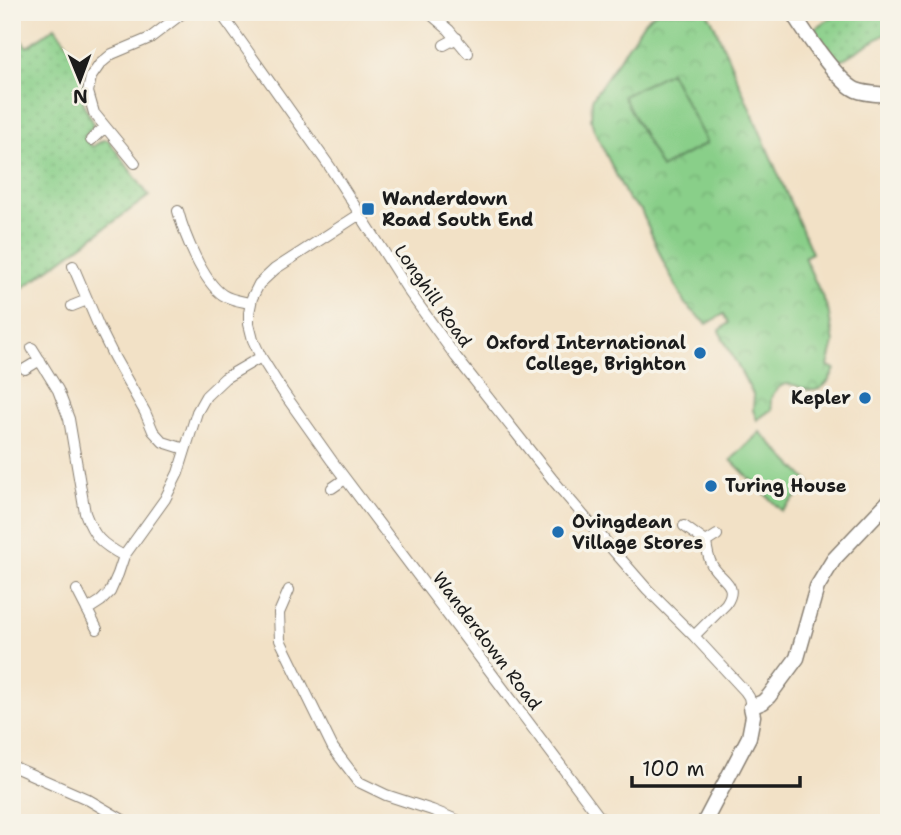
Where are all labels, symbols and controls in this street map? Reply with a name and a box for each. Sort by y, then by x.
north arrow [46,46,116,116]
text: N [73,84,88,109]
place label: Wanderdown Road South End [382,187,534,232]
marker: Wanderdown Road South End [360,201,376,217]
street label: Longhill Road [389,240,477,352]
place label: Oxford International College, Brighton [486,331,686,376]
marker: Oxford International College, Brighton [692,345,708,361]
place label: Kepler [791,386,851,410]
marker: Kepler [857,390,873,406]
place label: Turing House [725,474,847,498]
marker: Turing House [703,478,719,494]
place label: Ovingdean Village Stores [572,510,703,555]
marker: Ovingdean Village Stores [550,524,566,540]
street label: Wanderdown Road [427,567,547,715]
scale bar [632,744,800,788]
text: 100 m [642,755,705,783]

